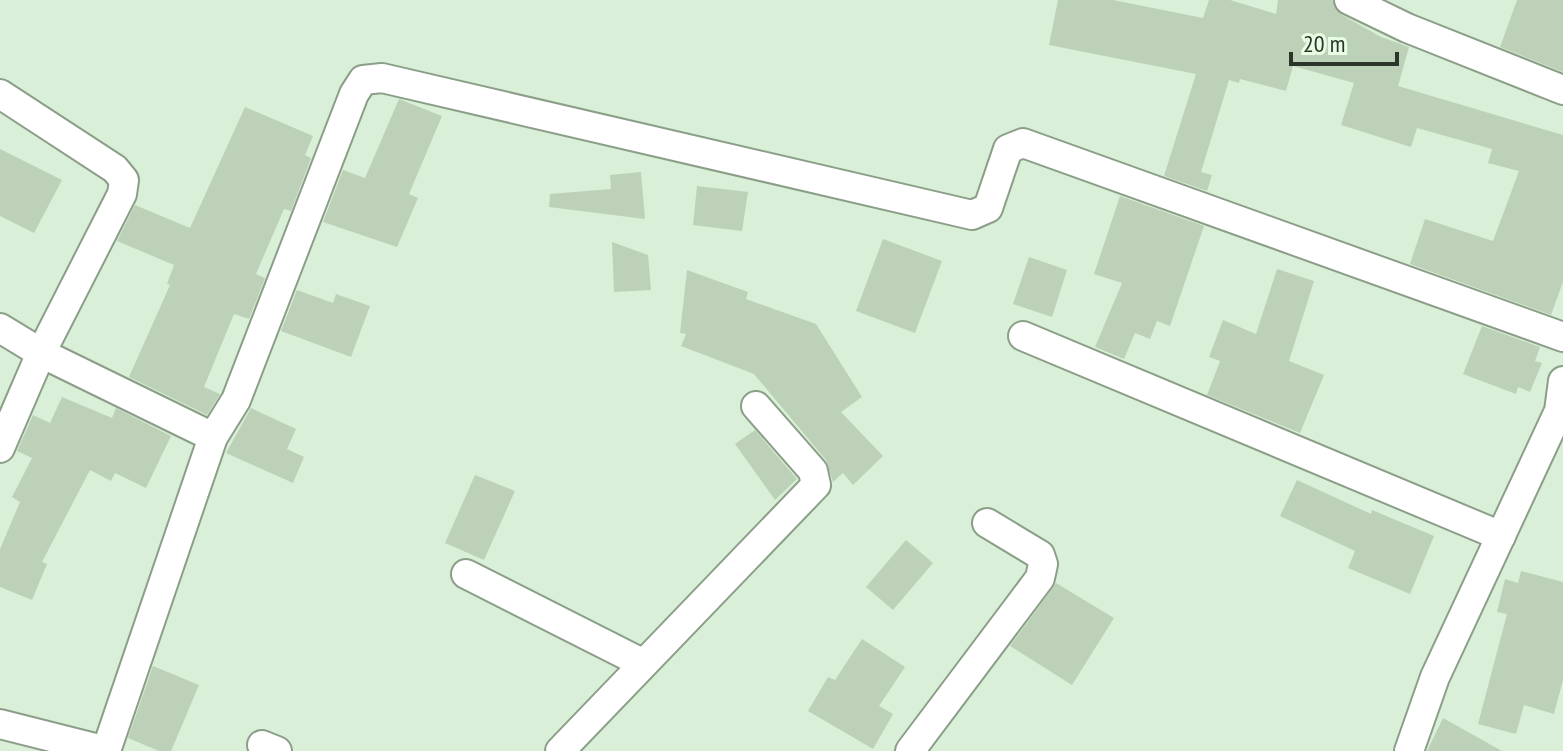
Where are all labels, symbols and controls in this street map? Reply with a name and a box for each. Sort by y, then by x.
scale bar [1291,16,1397,66]
text: 20 m [1303,28,1345,59]

